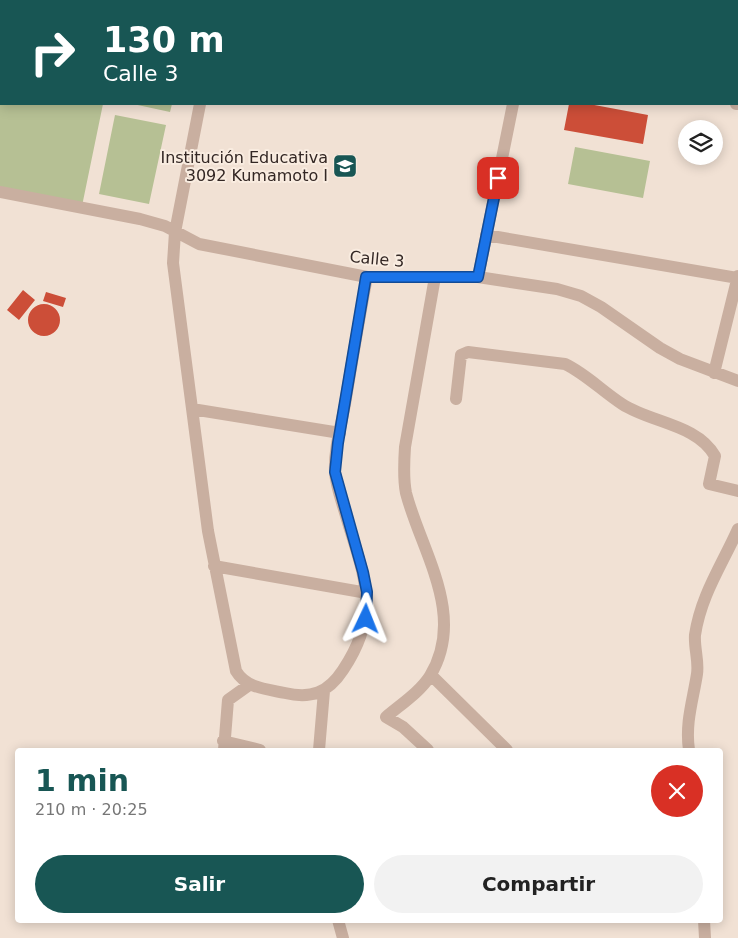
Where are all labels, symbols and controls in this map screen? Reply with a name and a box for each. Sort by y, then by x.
icon: right [20,20,85,85]
text: 130 m [103,20,225,60]
text: Calle 3 [103,61,179,86]
map controls [678,120,723,165]
button: layers [678,120,723,165]
place label: Institución Educativa 3092 Kumamoto I [160,148,328,185]
school or university icon: Institución Educativa 3092 Kumamoto I [332,153,358,179]
pin [477,157,519,199]
icon: arrive [484,164,512,192]
street label: Calle 3 [349,247,405,271]
position arrow [339,592,391,644]
text: 1 min [35,763,129,798]
button: close [651,765,703,817]
text: 210 m · 20:25 [35,800,148,819]
button: Salir [35,855,364,913]
button: Compartir [374,855,703,913]

